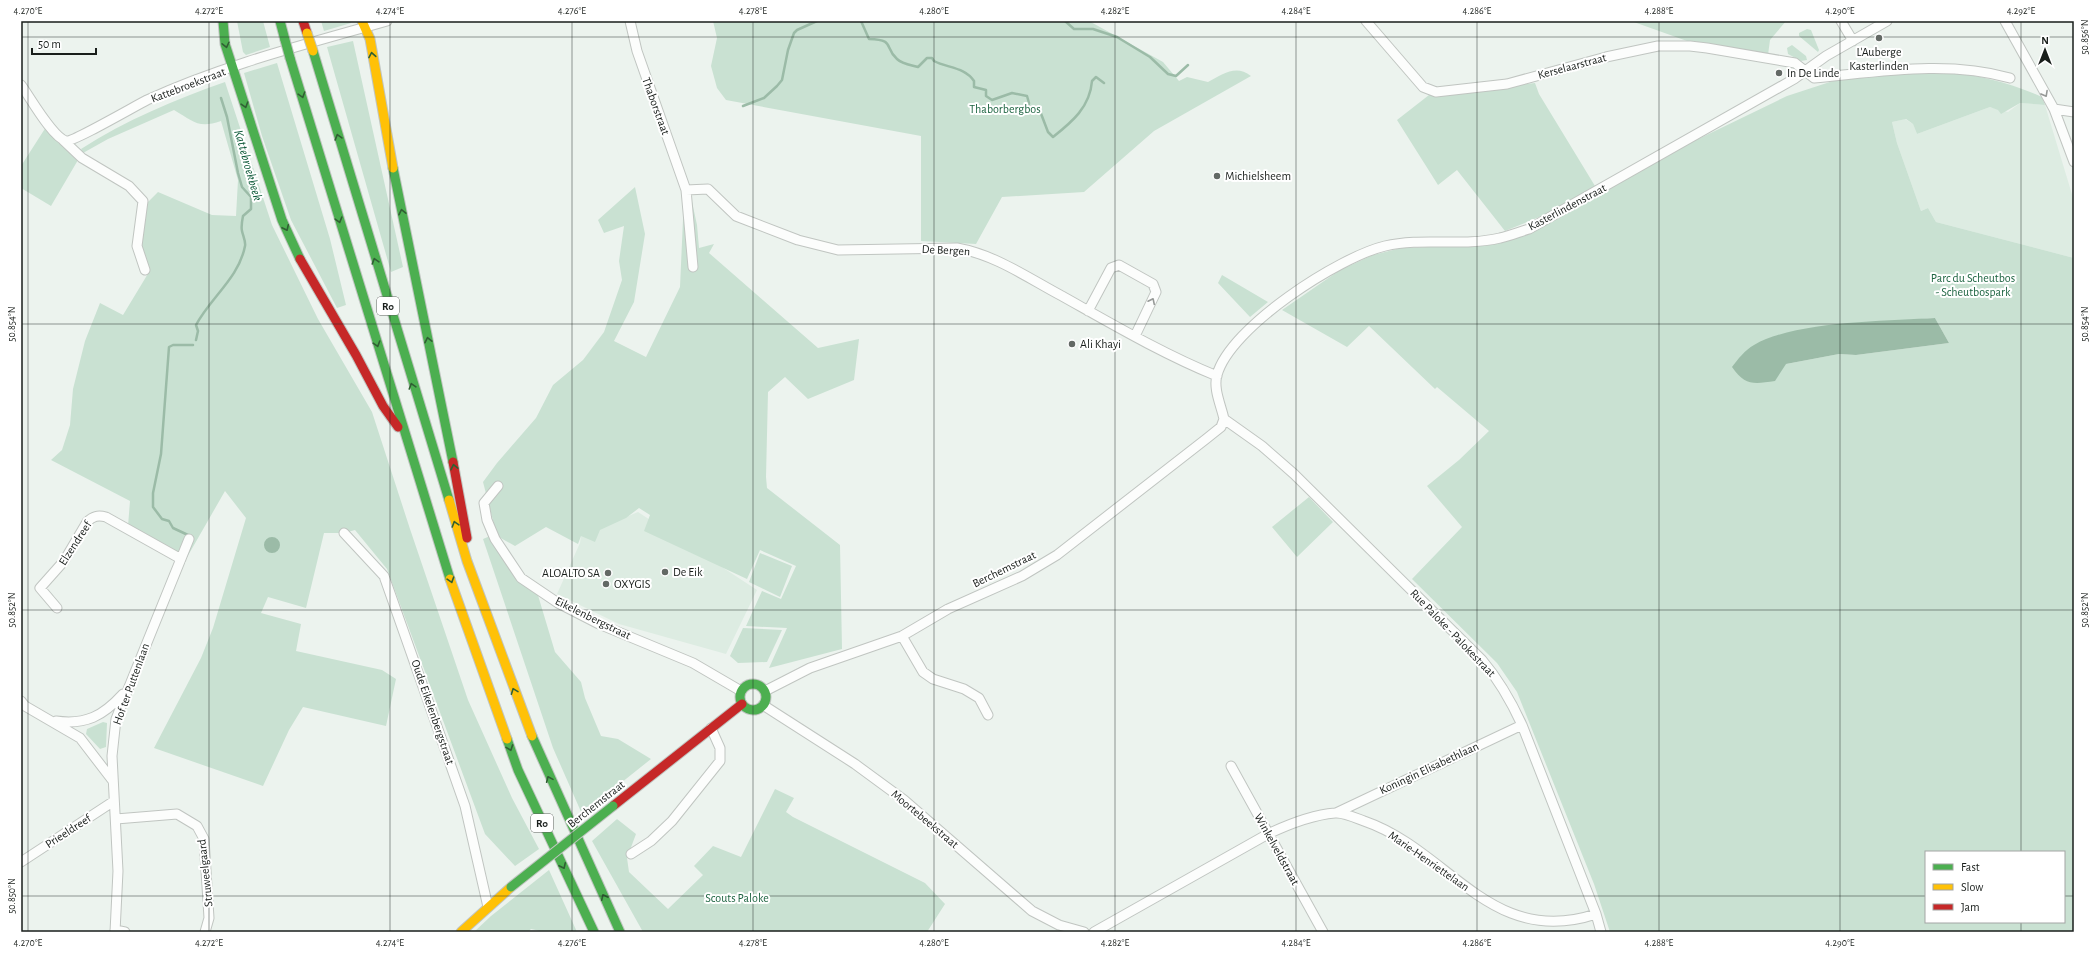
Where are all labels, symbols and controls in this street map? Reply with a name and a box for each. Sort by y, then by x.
text: 4.270°E [14,6,43,16]
text: 4.272°E [195,6,223,16]
text: 4.274°E [376,6,404,16]
text: 4.276°E [558,6,586,16]
text: 4.278°E [739,6,767,16]
text: 4.280°E [919,6,949,16]
text: 4.282°E [1101,6,1130,16]
text: 4.284°E [1282,6,1311,16]
text: 4.286°E [1463,6,1492,16]
text: 4.288°E [1645,6,1674,16]
text: 4.290°E [1825,6,1855,16]
text: 4.292°E [2007,6,2036,16]
text: 50.856°N [2080,19,2090,55]
scale bar [32,30,96,56]
north arrow [2025,30,2065,70]
marker: L'Auberge Kasterlinden [1874,33,1884,43]
text: N [2041,35,2049,46]
text: 50 m [38,38,61,50]
one-way arrow [222,41,230,48]
place label: L'Auberge Kasterlinden [1849,46,1909,72]
street label: Kerselaarstraat [1536,51,1608,81]
one-way arrow [369,52,377,58]
street label: Kattebroekstraat [149,65,227,105]
place label: In De Linde [1787,67,1839,79]
marker: In De Linde [1774,68,1784,78]
street label: Thaborstraat [640,76,672,137]
one-way arrow [2041,90,2048,98]
one-way arrow [297,91,306,98]
one-way arrow [240,101,249,108]
park label: Thaborbergbos [969,103,1041,115]
water label: Kattebroekbeek [231,128,264,202]
one-way arrow [334,134,343,141]
place label: Michielsheem [1225,170,1291,182]
marker: Michielsheem [1212,171,1222,181]
street label: Kasterlindenstraat [1526,181,1608,233]
one-way arrow [399,209,407,216]
one-way arrow [334,216,343,223]
one-way arrow [281,224,289,231]
street label: De Bergen [921,243,971,257]
one-way arrow [371,258,380,265]
park label: Parc du Scheutbos - Scheutbospark [1931,272,2015,298]
road number: R0 [377,297,399,315]
one-way arrow [1147,297,1155,305]
text: 50.854°N [7,306,17,342]
text: 50.854°N [2080,306,2090,342]
one-way arrow [425,337,433,343]
place label: Ali Khayi [1080,338,1121,351]
marker: Ali Khayi [1067,339,1077,349]
one-way arrow [372,340,381,347]
one-way arrow [408,383,417,390]
one-way arrow [451,464,459,470]
street label: Elzendreef [56,518,94,567]
one-way arrow [451,520,460,527]
street label: Berchemstraat [971,548,1038,589]
place label: De Eik [673,566,703,578]
place label: ALOALTO SA [542,567,600,579]
marker: De Eik [660,567,670,577]
marker: ALOALTO SA [603,568,613,578]
one-way arrow [446,576,455,583]
place label: OXYGIS [614,578,651,590]
marker: OXYGIS [601,579,611,589]
street label: Rue Paloke - Palokestraat [1408,587,1498,679]
text: 50.852°N [7,593,17,627]
text: 50.852°N [2080,593,2090,627]
street label: Eikelenbergstraat [553,595,633,642]
street label: Hof ter Puttenlaan [111,642,151,726]
street label: Oude Eikelenbergstraat [409,658,457,766]
one-way arrow [510,688,518,695]
street label: Koningin Elisabethlaan [1378,740,1480,796]
one-way arrow [505,744,513,751]
one-way arrow [546,775,554,782]
street label: Berchemstraat [565,778,627,830]
street label: Moortebeekstraat [889,788,961,851]
street label: Prieeldreef [43,811,94,850]
street label: Winkelveldstraat [1252,811,1302,887]
road number: R0 [531,814,553,832]
street label: Marie-Henriettelaan [1386,829,1472,893]
street label: Struweelgaard [195,839,215,907]
legend [1925,851,2065,923]
text: Fast [1961,861,1980,873]
one-way arrow [558,862,566,870]
text: 50.850°N [7,878,17,914]
text: Slow [1961,881,1983,893]
park label: Scouts Paloke [705,892,769,904]
one-way arrow [601,893,609,901]
text: Jam [1961,901,1980,913]
text: 4.270°E [14,938,43,948]
text: 4.272°E [195,938,223,948]
text: 4.274°E [376,938,404,948]
text: 4.276°E [558,938,586,948]
text: 4.278°E [739,938,767,948]
text: 4.280°E [919,938,949,948]
text: 4.282°E [1101,938,1130,948]
text: 4.284°E [1282,938,1311,948]
text: 4.286°E [1463,938,1492,948]
text: 4.288°E [1645,938,1674,948]
text: 4.290°E [1825,938,1855,948]

